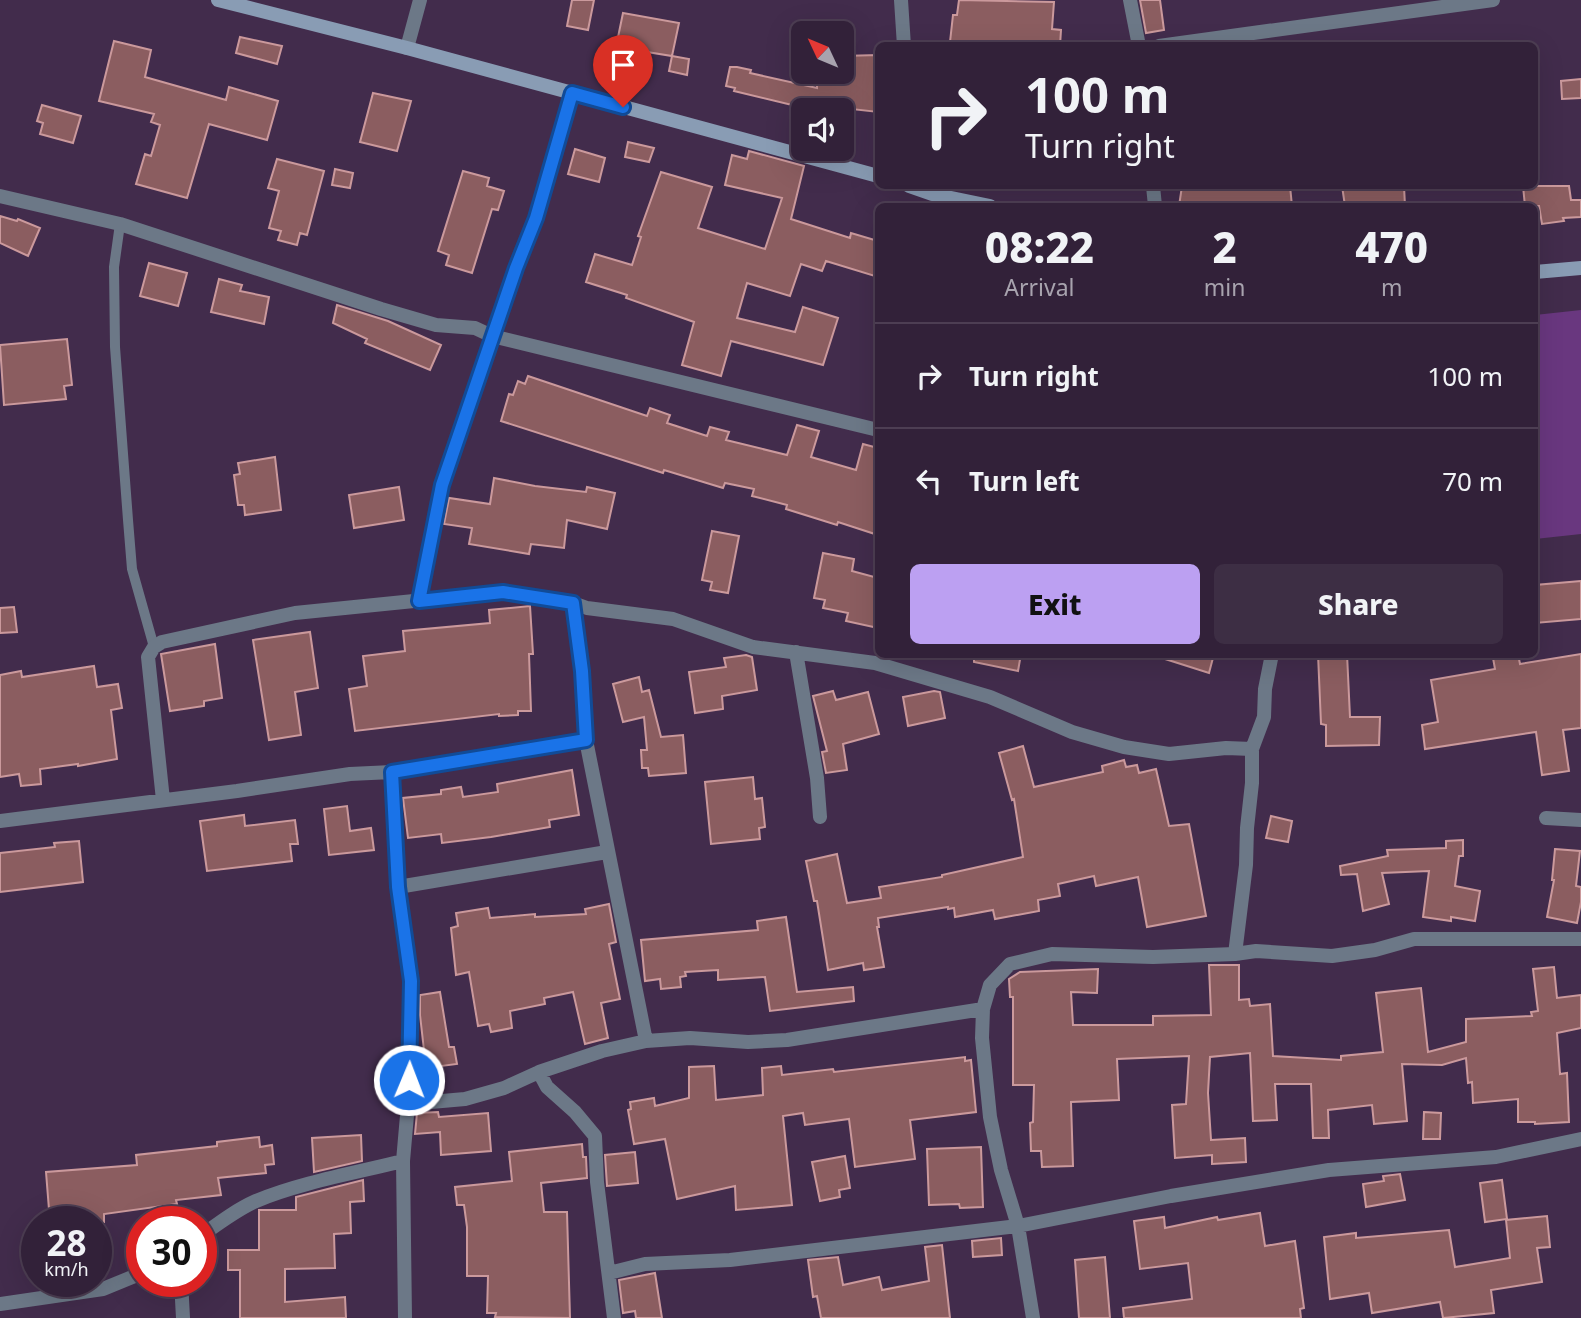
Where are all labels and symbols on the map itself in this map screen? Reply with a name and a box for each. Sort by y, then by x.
north arrow [791,21,854,84]
pin [593,35,653,107]
position arrow [372,1043,446,1117]
speed limit sign: 30 [126,1206,217,1297]

